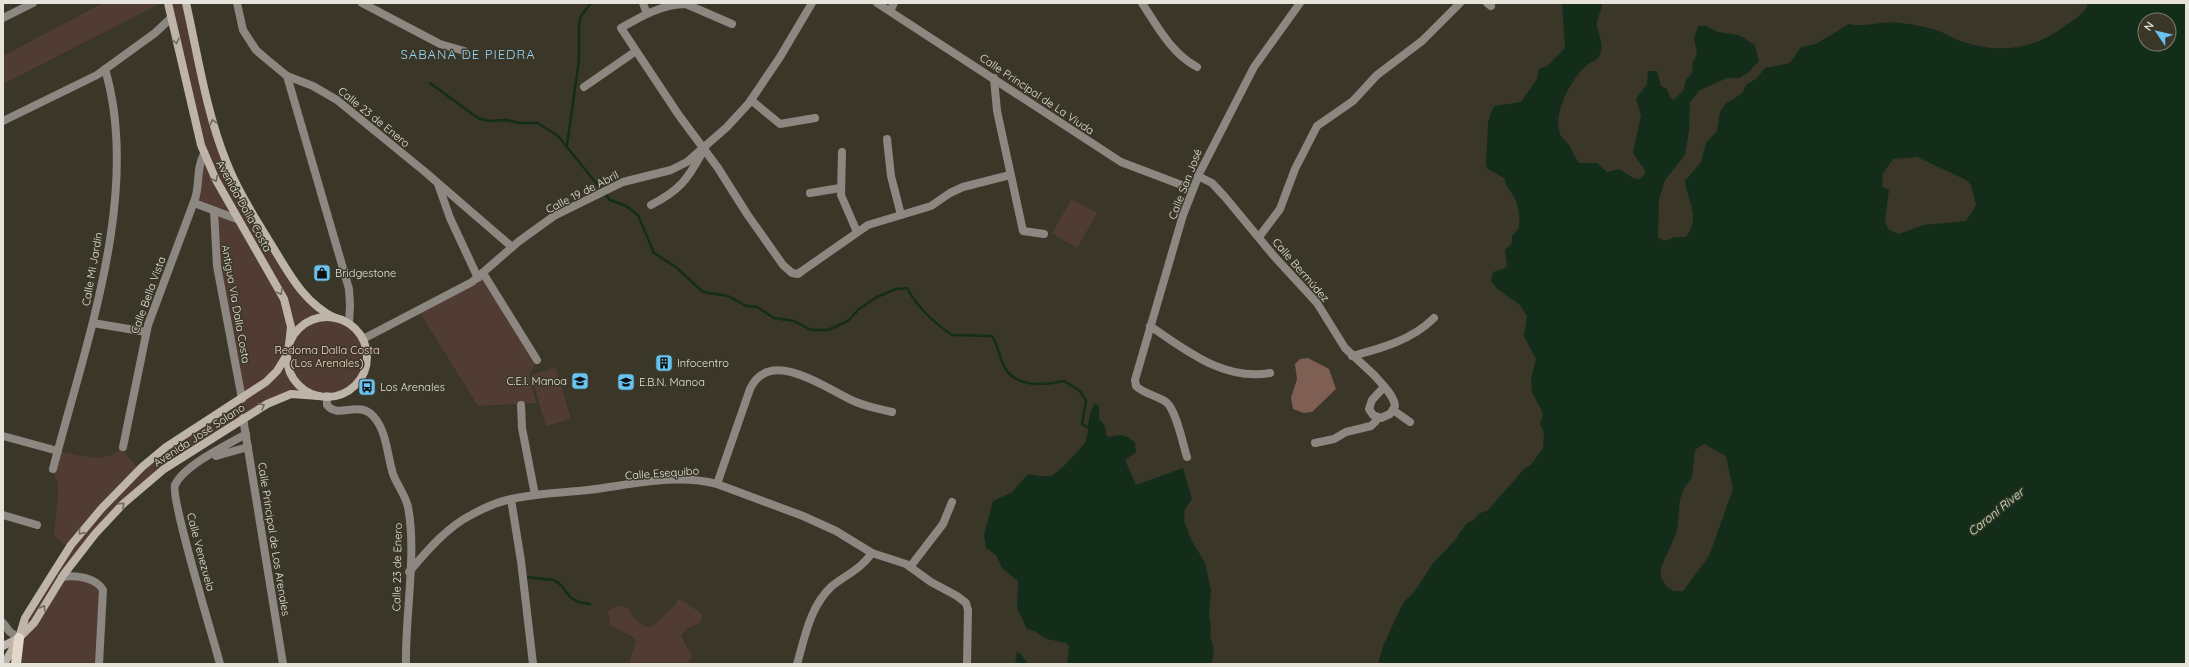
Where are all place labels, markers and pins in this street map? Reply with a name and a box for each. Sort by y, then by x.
shop icon: Bridgestone [312,263,332,283]
place label: Bridgestone [335,266,396,280]
building icon: Infocentro [654,353,674,373]
place label: Infocentro [677,356,729,370]
school or university icon: C.E.I. Manoa [570,371,590,391]
school or university icon: E.B.N. Manoa [616,372,636,392]
place label: C.E.I. Manoa [506,374,567,388]
place label: E.B.N. Manoa [639,375,705,389]
bus stop icon: Los Arenales [357,377,377,397]
place label: Los Arenales [380,380,445,394]

